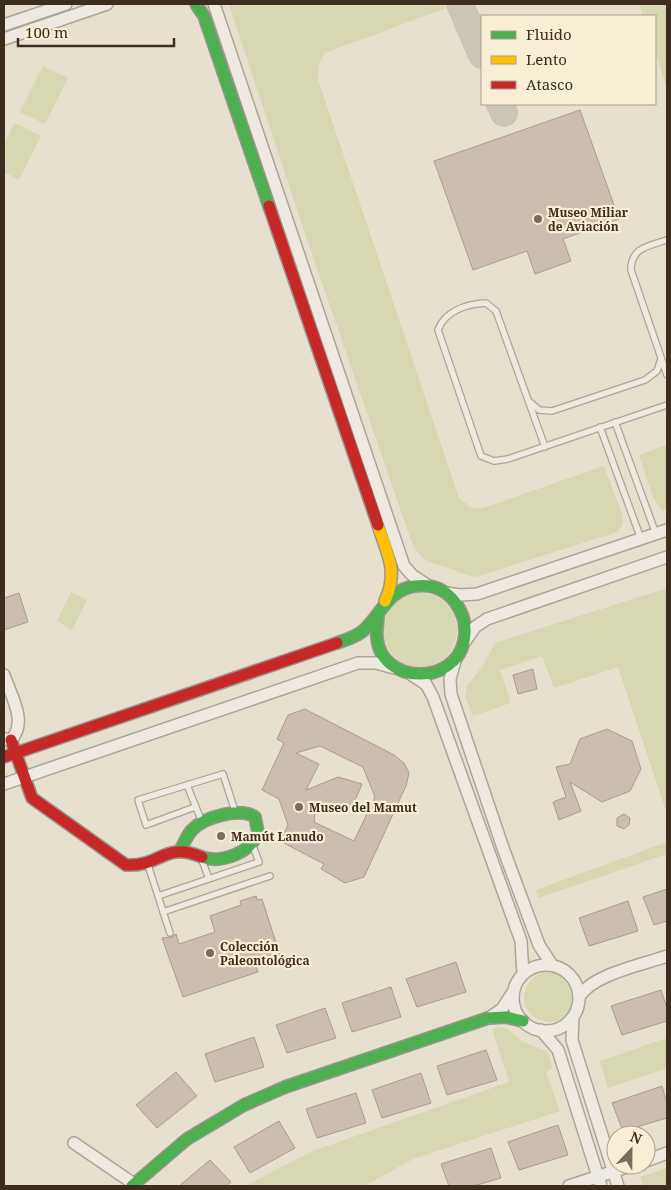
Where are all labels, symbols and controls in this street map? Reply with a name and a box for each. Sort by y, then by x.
scale bar [18,15,174,47]
legend [481,15,656,105]
text: 100 m [25,22,68,42]
text: Fluido [526,24,572,44]
text: Lento [526,49,567,69]
text: Atasco [526,74,573,94]
place label: Museo Miliar de Aviación [548,204,629,235]
marker: Museo Miliar de Aviación [532,213,544,225]
place label: Museo del Mamut [309,799,417,816]
marker: Museo del Mamut [293,801,305,813]
place label: Mamút Lanudo [231,828,324,845]
marker: Mamút Lanudo [215,830,227,842]
place label: Colección Paleontológica [220,938,310,969]
marker: Colección Paleontológica [204,947,216,959]
north arrow [606,1125,656,1175]
text: N [627,1127,645,1148]

